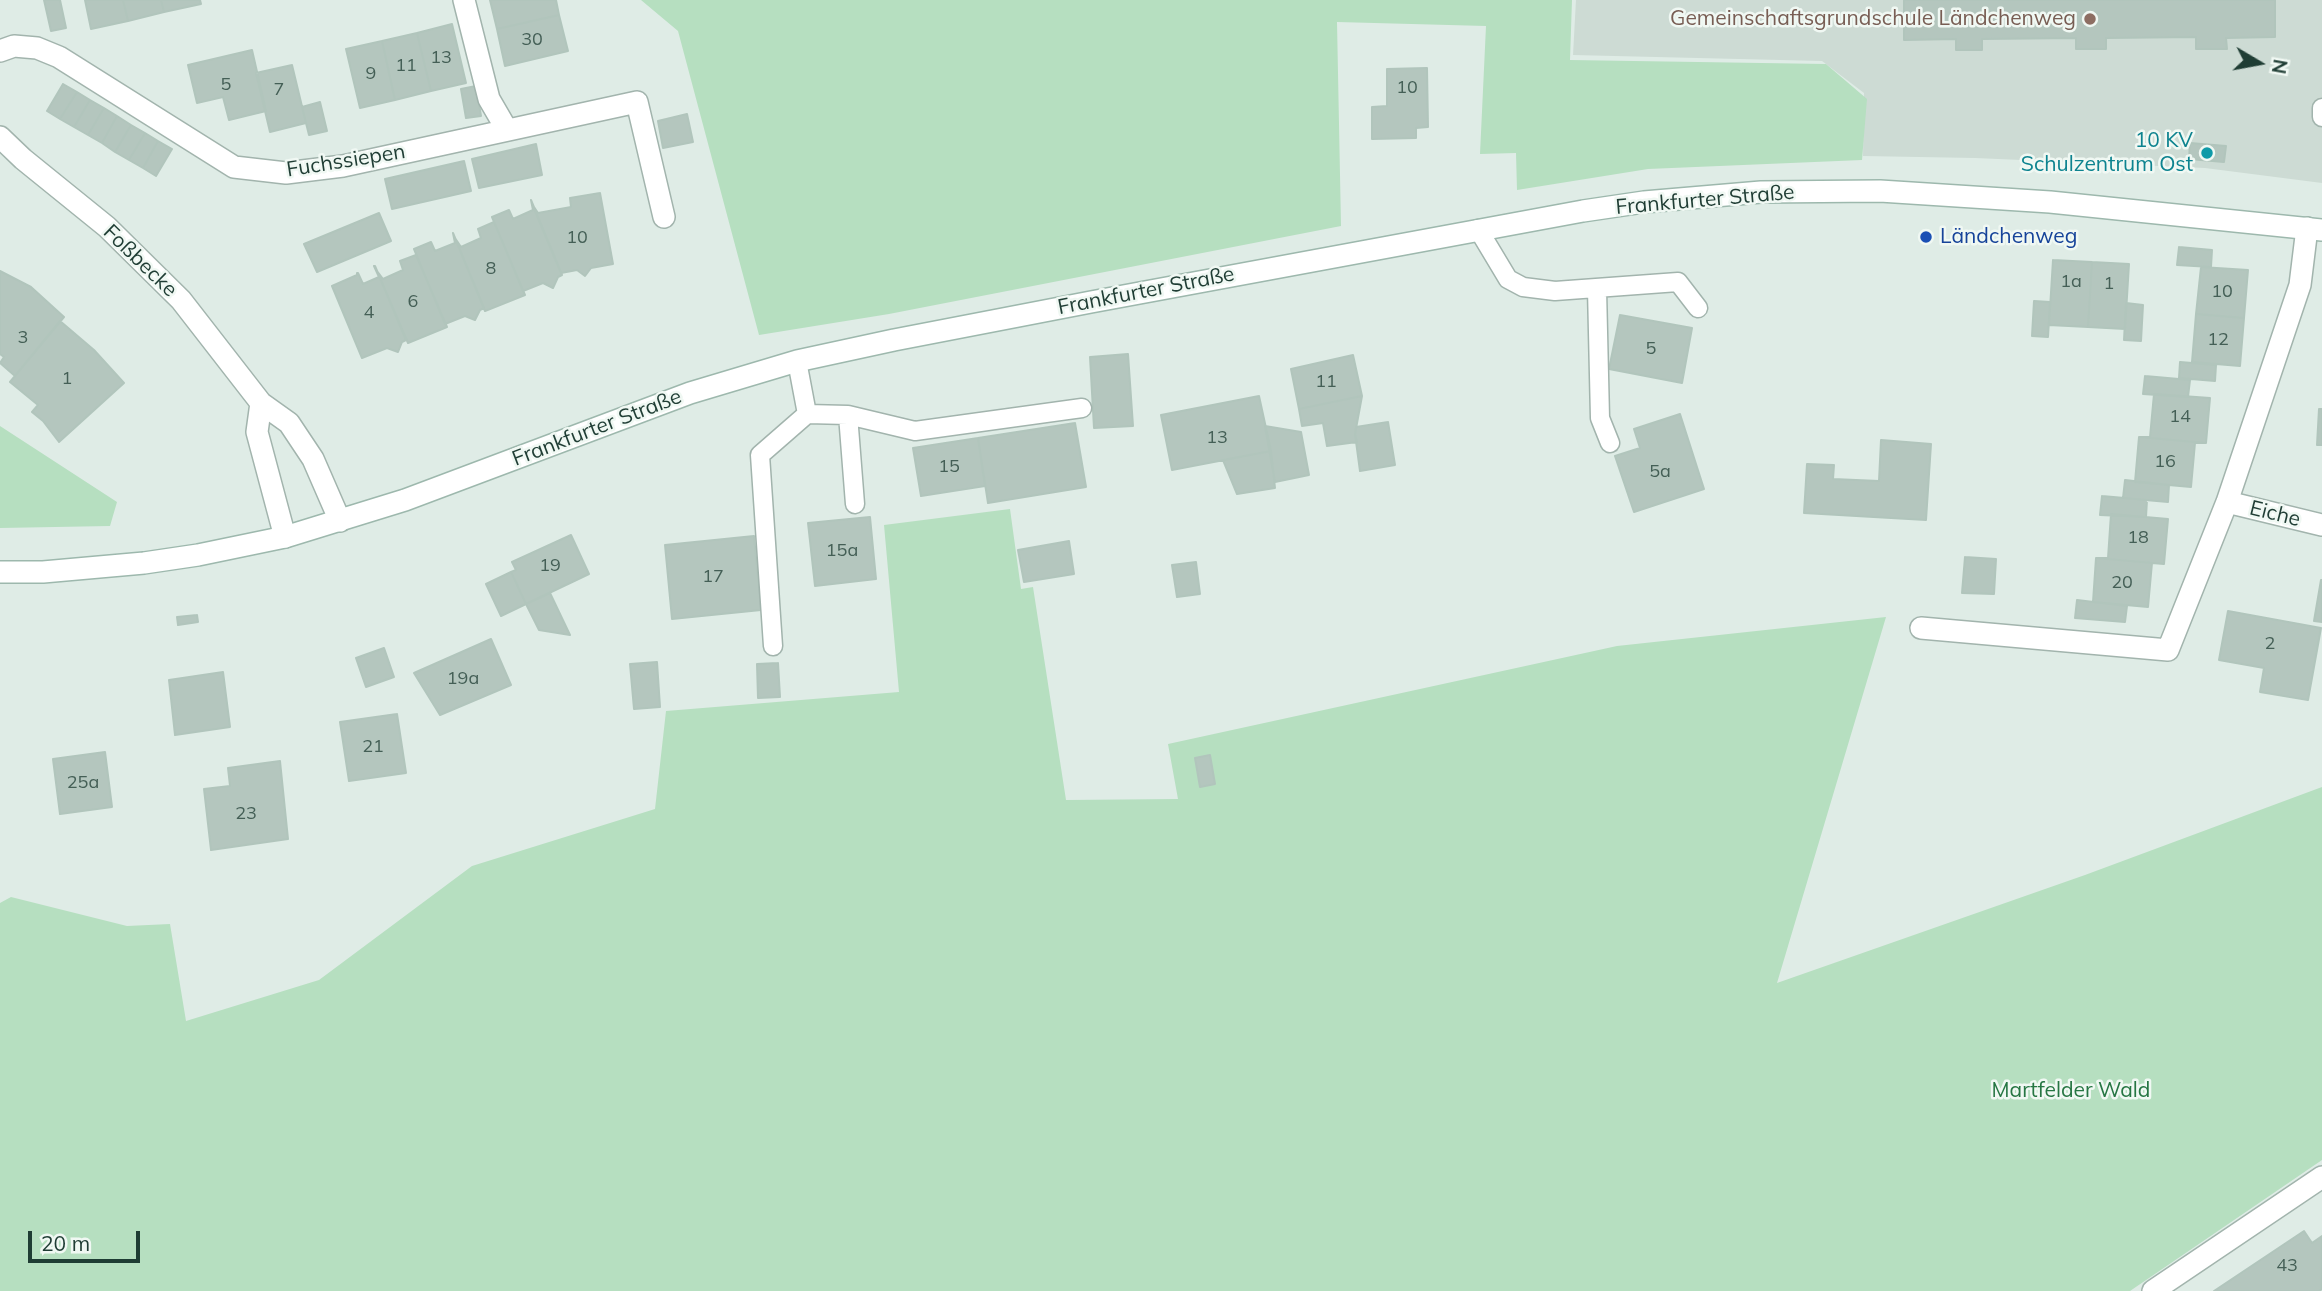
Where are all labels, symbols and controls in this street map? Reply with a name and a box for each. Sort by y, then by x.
place label: Gemeinschaftsgrundschule Ländchenweg [1670,6,2076,32]
marker: Gemeinschaftsgrundschule Ländchenweg [2082,11,2098,27]
north arrow [2224,28,2294,98]
house number: 30 [521,29,543,51]
house number: 13 [430,47,452,69]
house number: 11 [395,55,417,77]
text: N [2267,57,2293,76]
house number: 9 [366,63,376,85]
house number: 5 [221,74,231,96]
house number: 10 [1396,77,1418,99]
house number: 7 [274,79,284,101]
place label: 10 KV Schulzentrum Ost [2021,128,2193,178]
street label: Fuchssiepen [285,139,407,183]
marker: 10 KV Schulzentrum Ost [2199,145,2215,161]
street label: Frankfurter Straße [1615,180,1795,220]
street label: Foßbecke [98,220,182,302]
place label: Ländchenweg [1940,224,2077,250]
house number: 10 [566,227,588,249]
marker: Ländchenweg [1918,229,1934,245]
house number: 8 [486,258,496,280]
street label: Frankfurter Straße [1056,262,1236,320]
house number: 1a [2060,271,2082,293]
house number: 1 [2104,273,2114,295]
house number: 10 [2211,281,2233,303]
house number: 6 [408,291,418,313]
house number: 4 [364,302,374,324]
house number: 3 [18,327,28,349]
house number: 12 [2207,329,2229,351]
house number: 5 [1646,338,1656,360]
house number: 1 [62,368,72,390]
house number: 11 [1315,371,1337,393]
street label: Frankfurter Straße [509,384,685,472]
house number: 14 [2169,406,2191,428]
house number: 13 [1206,427,1228,449]
house number: 16 [2154,451,2176,473]
house number: 15 [938,456,960,478]
house number: 5a [1649,461,1671,483]
street label: Eiche [2247,496,2303,532]
house number: 18 [2127,527,2149,549]
house number: 15a [826,540,858,562]
house number: 19 [539,555,561,577]
house number: 17 [702,566,724,588]
house number: 20 [2111,572,2133,594]
house number: 2 [2265,633,2275,655]
house number: 19a [447,668,479,690]
house number: 21 [362,736,384,758]
house number: 25a [67,772,99,794]
house number: 23 [235,803,257,825]
park label: Martfelder Wald [1992,1078,2150,1104]
scale bar [32,1218,144,1262]
text: 20 m [41,1230,90,1256]
house number: 43 [2276,1255,2298,1277]

